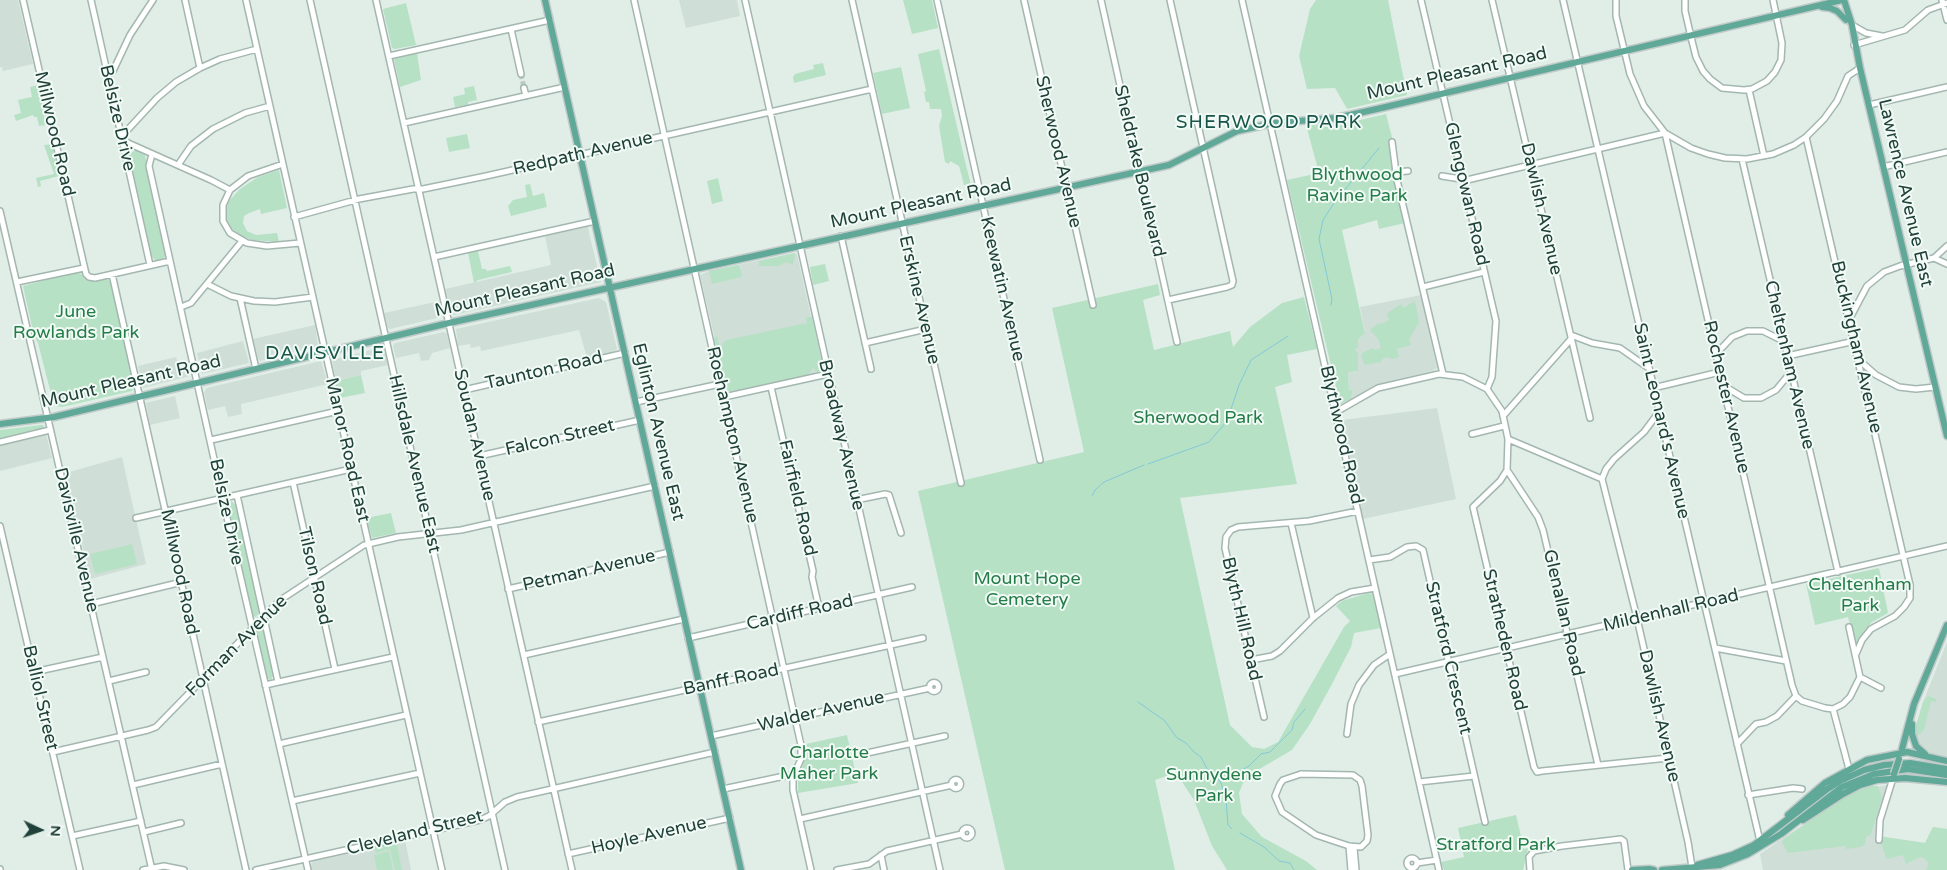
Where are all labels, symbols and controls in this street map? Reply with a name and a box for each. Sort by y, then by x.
street label: Mount Pleasant Road [1365,43,1549,105]
street label: Belsize Drive [94,63,140,173]
street label: Millwood Road [29,69,79,199]
street label: Sherwood Avenue [1030,74,1086,230]
street label: Sheldrake Boulevard [1109,83,1169,259]
street label: Lawrence Avenue East [1873,97,1937,289]
district label: SHERWOOD PARK [1174,112,1364,134]
street label: Glengowan Road [1439,120,1493,268]
street label: Redpath Avenue [511,127,655,181]
street label: Dawlish Avenue [1515,141,1567,277]
park label: Blythwood Ravine Park [1306,164,1408,206]
street label: Mount Pleasant Road [829,174,1013,234]
street label: Keewatin Avenue [975,215,1029,363]
street label: Erskine Avenue [894,234,944,366]
street label: Buckingham Avenue [1826,259,1886,435]
street label: Mount Pleasant Road [433,260,617,322]
street label: Cheltenham Avenue [1759,278,1819,452]
park label: June Rowlands Park [13,301,139,344]
street label: Rochester Avenue [1698,319,1754,475]
street label: Saint Leonard's Avenue [1628,321,1694,521]
street label: Eglinton Avenue East [627,341,689,523]
district label: DAVISVILLE [264,343,386,365]
street label: Roehampton Avenue [701,345,763,525]
street label: Taunton Road [483,347,605,395]
street label: Mount Pleasant Road [39,351,223,413]
street label: Broadway Avenue [813,357,869,513]
street label: Blythwood Road [1315,363,1367,507]
street label: Soudan Avenue [448,367,500,503]
street label: Hillsdale Avenue East [383,373,445,555]
street label: Manor Road East [320,376,374,524]
park label: Sherwood Park [1133,407,1263,429]
street label: Falcon Street [503,415,617,461]
street label: Fairfield Road [773,438,821,558]
street label: Belsize Drive [204,457,248,567]
street label: Davisville Avenue [49,465,103,615]
street label: Millwood Road [155,507,203,637]
street label: Tilson Road [292,525,336,627]
street label: Petman Avenue [521,545,657,597]
street label: Glenallan Road [1538,548,1588,678]
street label: Blyth Hill Road [1216,555,1266,683]
street label: Stratheden Road [1477,567,1531,713]
park label: Mount Hope Cemetery [973,568,1081,610]
park label: Cheltenham Park [1808,574,1912,616]
street label: Stratford Crescent [1420,579,1476,737]
street label: Mildenhall Road [1601,585,1741,637]
street label: Cardiff Road [744,590,856,636]
street label: Forman Avenue [182,591,292,701]
street label: Balliol Street [17,643,63,753]
street label: Dawlish Avenue [1633,648,1685,784]
street label: Banff Road [681,659,781,701]
street label: Walder Avenue [755,687,887,737]
park label: Charlotte Maher Park [780,742,878,784]
park label: Sunnydene Park [1166,764,1262,806]
north arrow [15,805,65,855]
street label: Cleveland Street [345,806,485,860]
street label: Hoyle Avenue [589,812,709,860]
text: N [47,825,64,837]
park label: Stratford Park [1436,834,1556,856]

